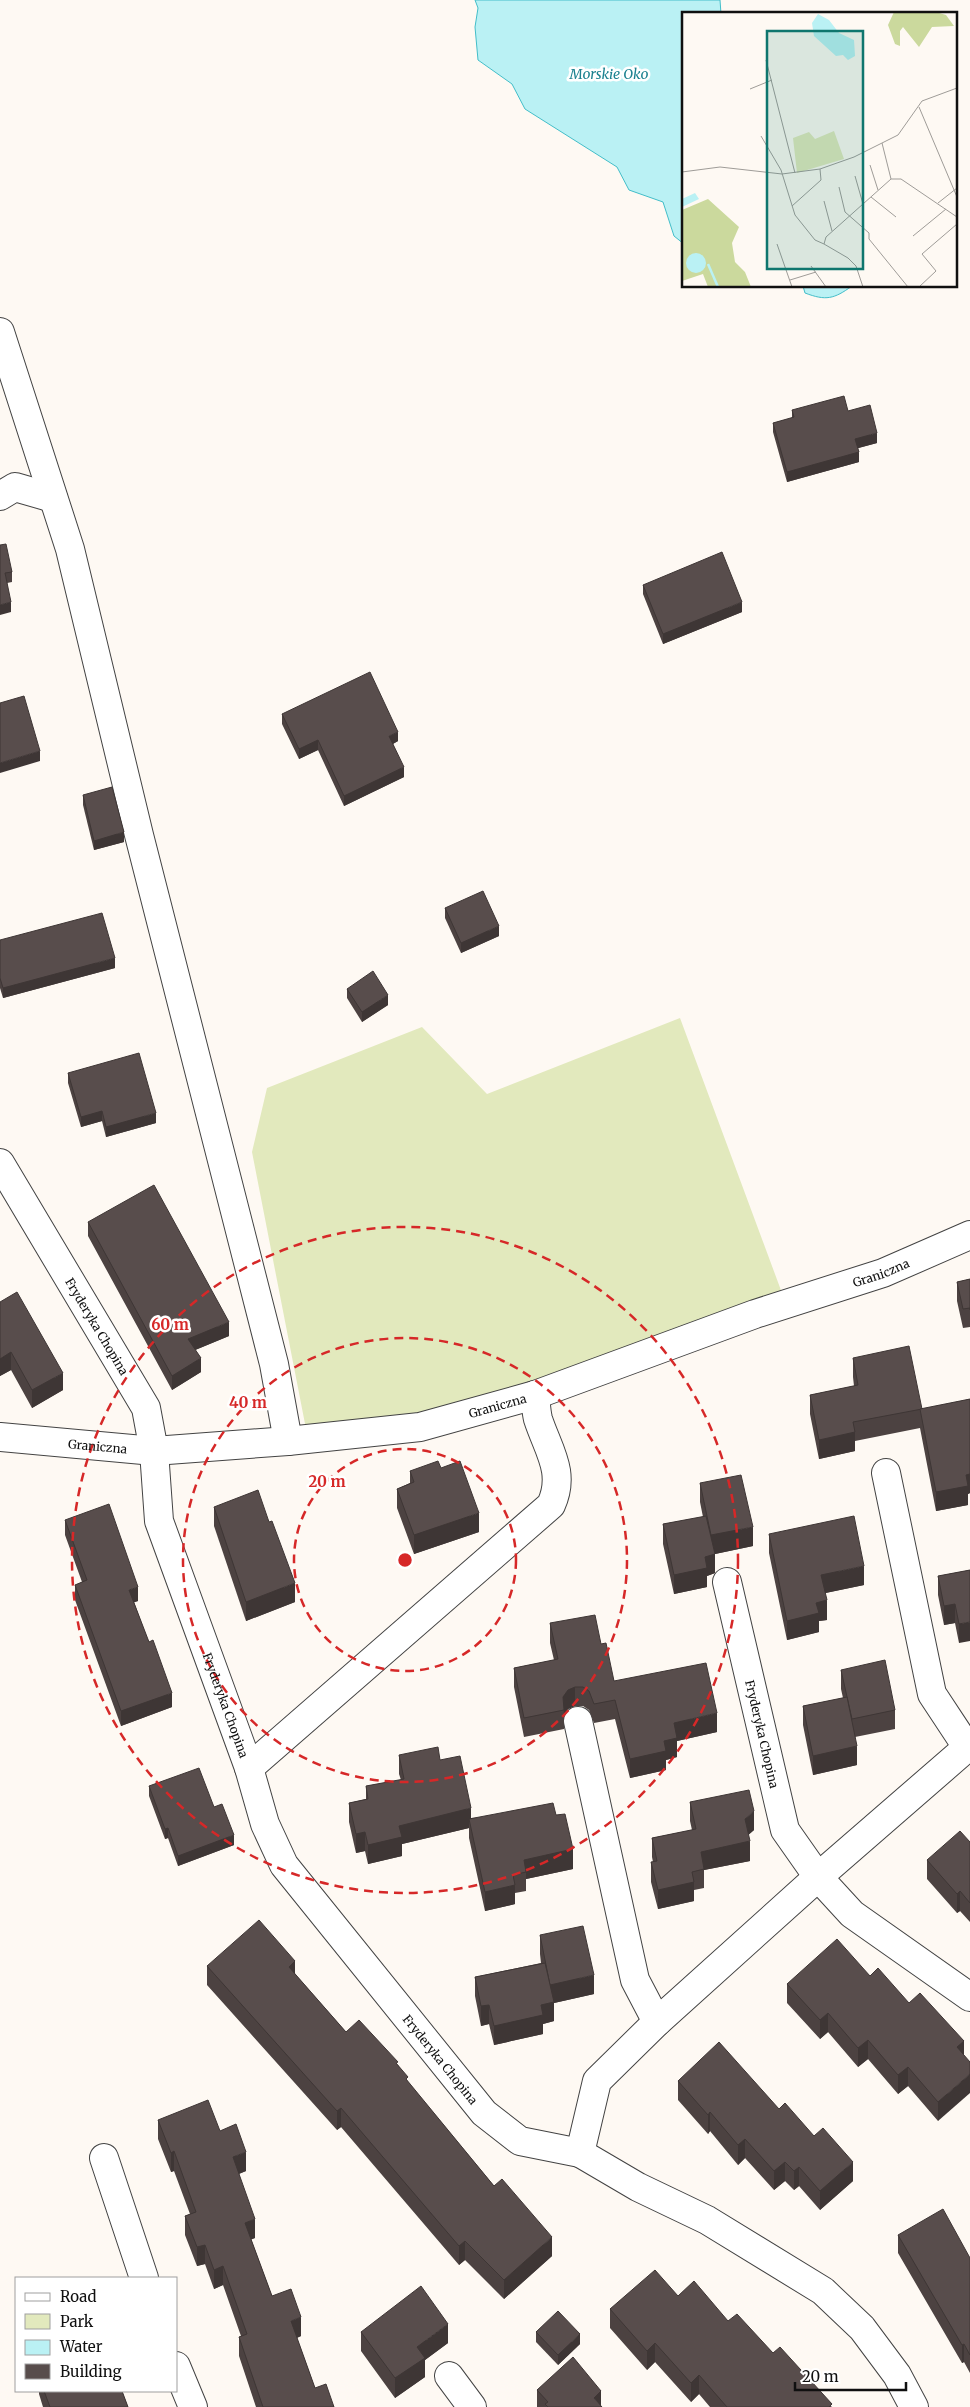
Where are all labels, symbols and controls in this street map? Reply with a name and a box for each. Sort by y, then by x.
inset map [682,12,958,288]
water label: Morskie Oko [569,65,649,83]
street label: Graniczna [851,1255,912,1290]
street label: Fryderyka Chopina [62,1275,132,1378]
text: 60 m [151,1315,189,1334]
street label: Graniczna [467,1390,528,1421]
text: 40 m [229,1393,267,1412]
street label: Graniczna [67,1436,128,1456]
text: 20 m [308,1472,346,1491]
centre of rings [396,1551,414,1569]
street label: Fryderyka Chopina [200,1650,252,1760]
street label: Fryderyka Chopina [743,1678,783,1790]
street label: Fryderyka Chopina [400,2011,482,2107]
legend [15,2277,178,2392]
text: Road [60,2287,96,2306]
text: Park [60,2312,94,2331]
text: Water [59,2337,103,2356]
scale bar [795,2360,906,2392]
text: Building [60,2362,122,2381]
text: 20 m [802,2367,839,2386]

